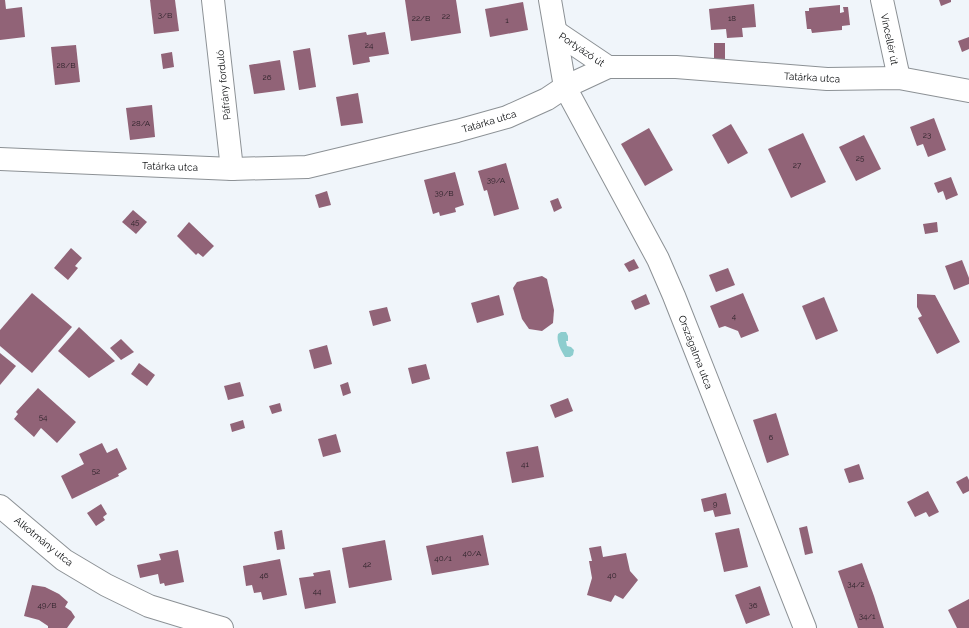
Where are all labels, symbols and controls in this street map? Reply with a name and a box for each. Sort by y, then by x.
house number: 3/B [158,10,172,20]
house number: 22 [442,11,450,21]
street label: Vincellér út [879,12,900,67]
house number: 22/B [412,13,430,23]
house number: 18 [728,13,736,23]
house number: 1 [505,15,509,25]
street label: Portyázó út [557,30,607,69]
house number: 24 [365,40,374,50]
street label: Páfrány forduló [214,49,233,121]
house number: 28/B [56,60,76,70]
street label: Tatárka utca [784,71,840,84]
house number: 26 [263,72,272,82]
street label: Tatárka utca [461,108,518,135]
house number: 28/A [132,118,151,128]
house number: 23 [923,130,931,140]
house number: 25 [856,153,865,163]
street label: Tatárka utca [142,160,198,173]
house number: 27 [793,160,802,170]
house number: 39/A [487,175,506,185]
house number: 39/B [434,188,454,198]
house number: 45 [131,217,140,227]
house number: 4 [732,311,737,321]
street label: Országalma utca [676,314,715,391]
house number: 54 [39,412,48,422]
house number: 6 [769,432,774,442]
house number: 41 [521,459,529,469]
house number: 52 [92,466,100,476]
house number: 9 [713,499,718,509]
street label: Alkotmány utca [12,514,75,568]
house number: 40/A [463,548,482,558]
house number: 40/1 [434,553,452,563]
house number: 42 [363,559,371,569]
house number: 46 [259,570,269,580]
house number: 40 [607,570,617,580]
house number: 34/2 [847,579,865,589]
house number: 44 [313,586,322,596]
house number: 49/B [37,600,57,610]
house number: 36 [748,600,758,610]
house number: 34/1 [859,611,876,621]

